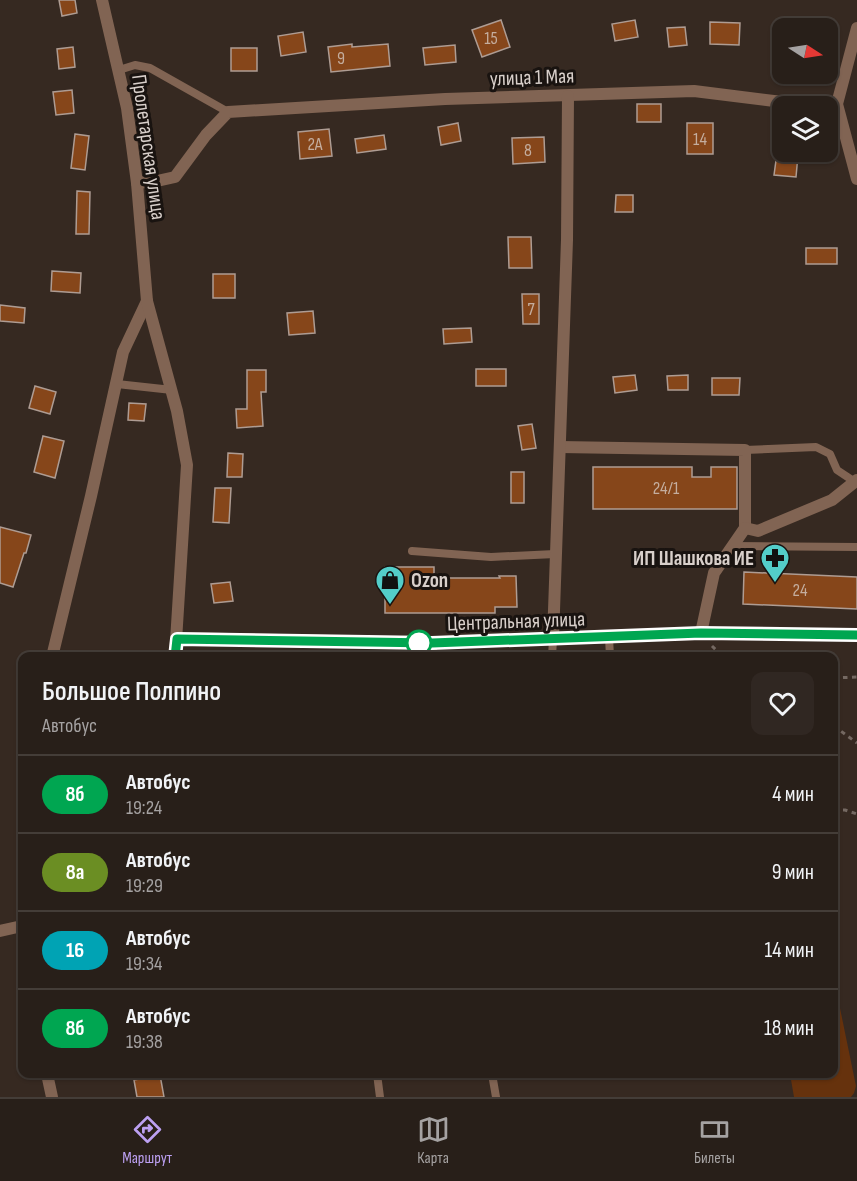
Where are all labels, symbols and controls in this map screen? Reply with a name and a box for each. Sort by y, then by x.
north arrow [772,18,838,84]
map controls [772,18,838,162]
house number: 15 [484,28,498,49]
house number: 9 [337,48,345,69]
street label: улица 1 Мая [489,64,575,91]
street label: Пролетарская улица [126,73,171,221]
button: layers [772,96,838,162]
house number: 14 [693,129,707,150]
house number: 2А [307,134,323,155]
house number: 8 [524,140,532,161]
house number: 7 [527,299,535,320]
house number: 24/1 [653,478,680,499]
pharmacy icon: ИП Шашкова ИЕ [759,542,791,584]
place label: ИП Шашкова ИЕ [633,546,754,571]
shop icon: Ozon [374,564,406,606]
place label: Ozon [411,568,448,593]
house number: 24 [793,580,808,601]
street label: Центральная улица [447,607,585,636]
unlabelled marker [406,630,432,656]
button: heart [751,672,814,735]
text: Большое Полпино [42,675,221,708]
text: Автобус [42,714,97,738]
text: Автобус [126,769,191,796]
text: 4 мин [772,781,814,808]
text: 8б [65,782,85,807]
text: 19:24 [126,796,162,820]
text: Автобус [126,847,191,874]
text: 9 мин [772,859,814,886]
text: 8а [66,860,84,885]
text: 19:29 [126,874,163,898]
text: Автобус [126,925,191,952]
text: 14 мин [764,937,814,964]
text: 16 [66,938,84,963]
text: 19:34 [126,952,162,976]
text: Автобус [126,1003,191,1030]
text: 18 мин [764,1015,814,1042]
text: 8б [65,1016,85,1041]
text: 19:38 [126,1030,163,1054]
tab: Маршрут [122,1113,172,1168]
tab: Карта [417,1113,450,1168]
tab: Билеты [694,1113,735,1168]

